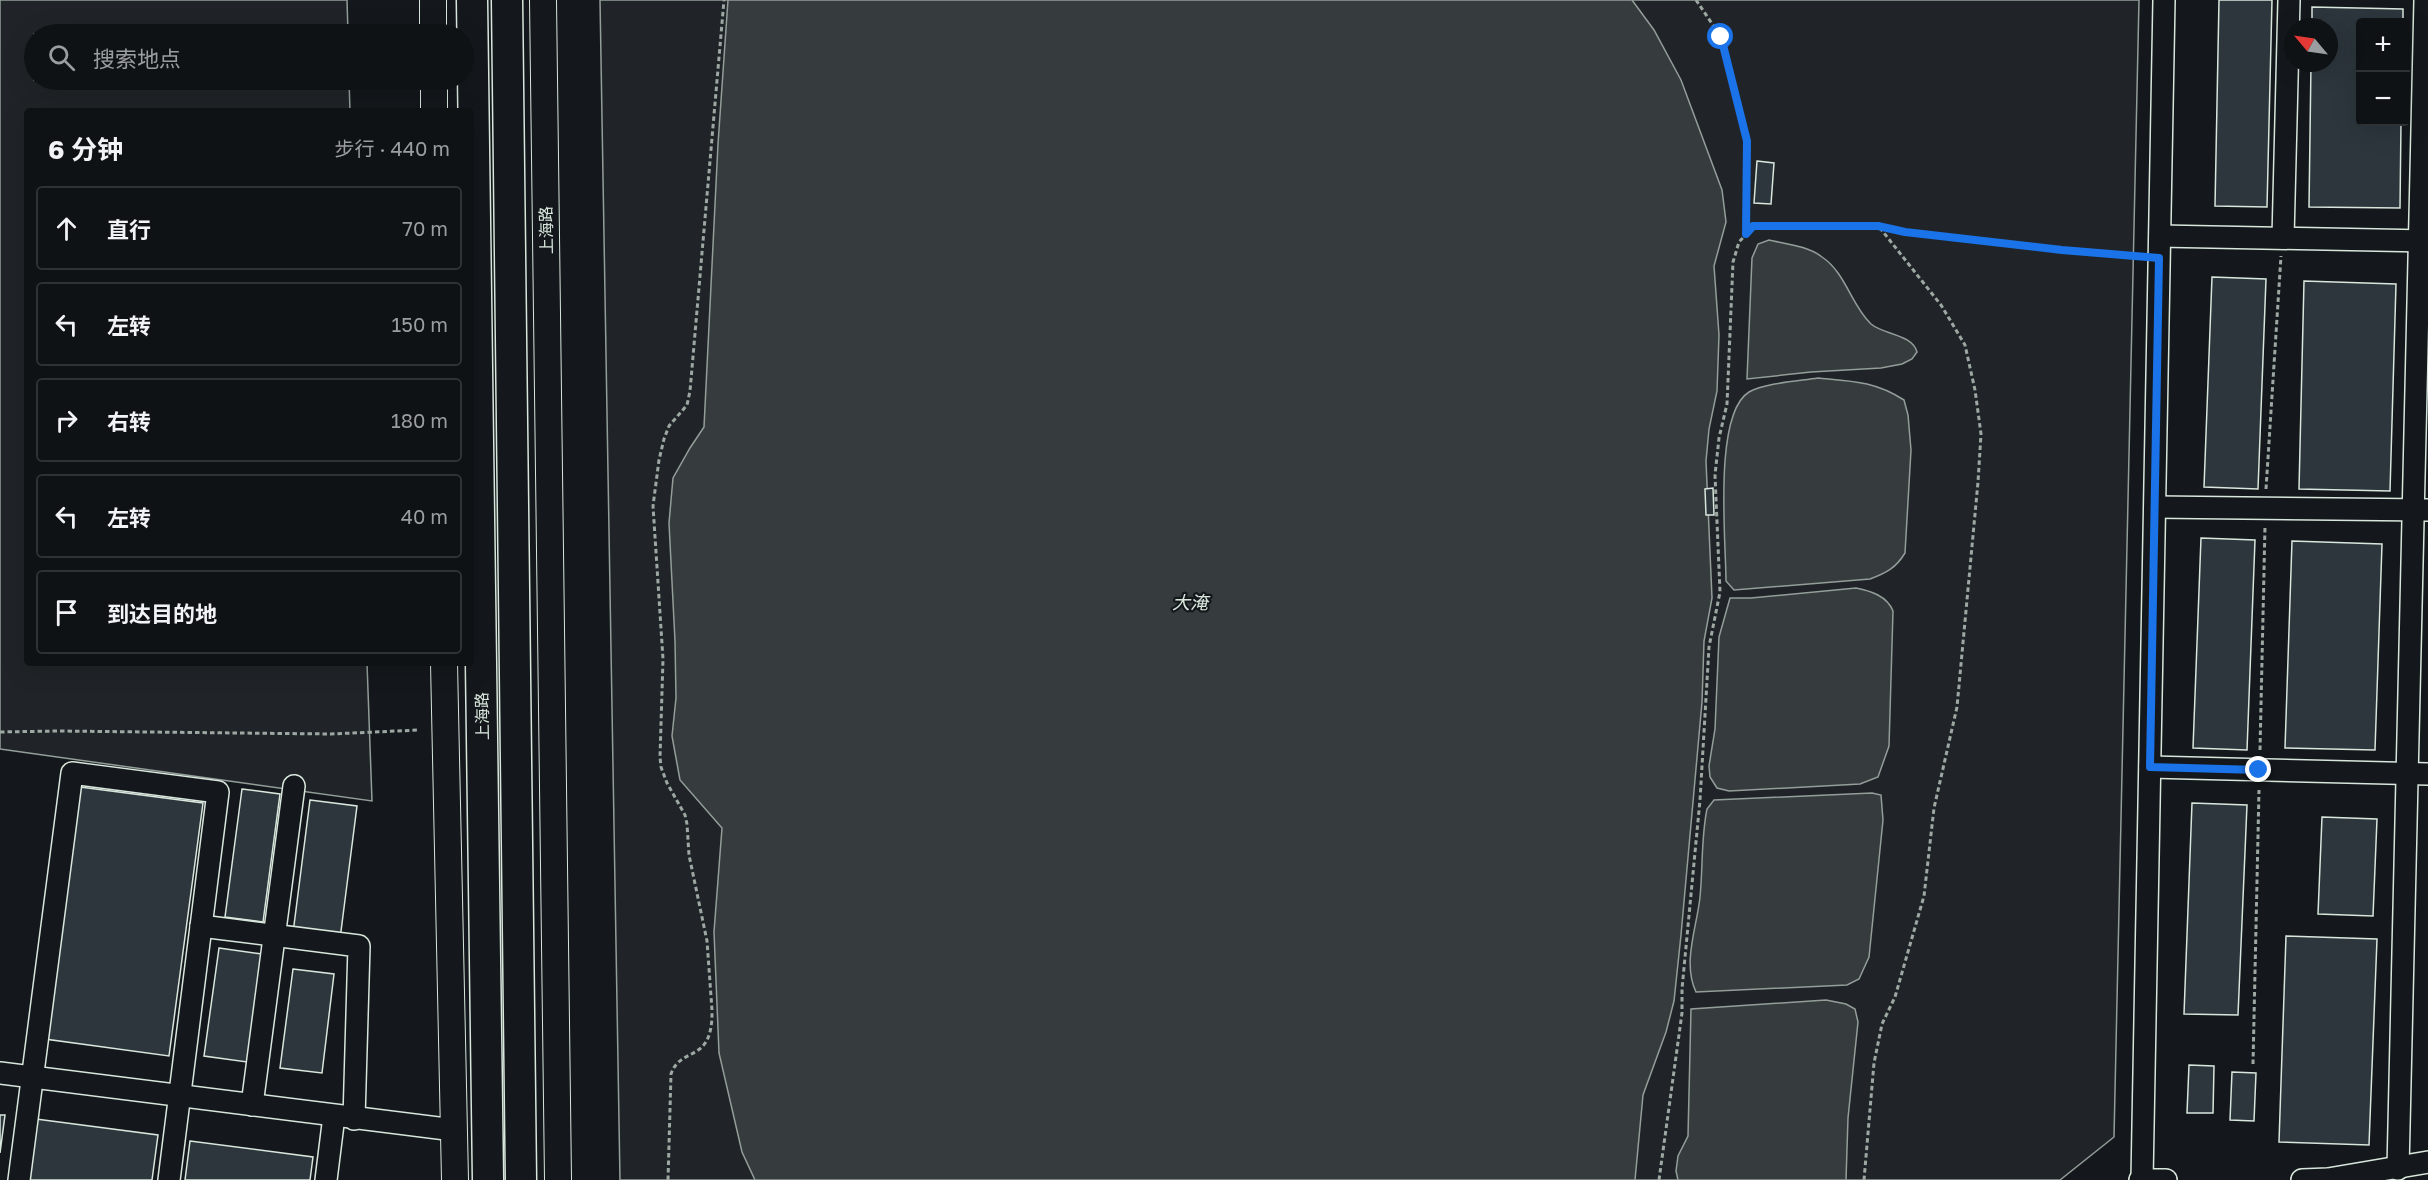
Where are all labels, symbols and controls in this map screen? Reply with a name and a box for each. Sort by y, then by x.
north arrow [2284,18,2338,72]
map controls [2356,18,2410,126]
button: + [2356,18,2410,72]
route start [1707,23,1733,49]
search box [24,24,474,90]
icon: search [45,41,78,74]
text: 搜索地点 [93,45,181,72]
button: − [2356,72,2410,126]
text: 6 分钟 [48,134,123,165]
text: 步行 · 440 m [335,136,450,160]
street label: 上海路 [536,206,556,254]
icon: ahead [50,212,83,245]
text: 直行 [107,216,151,243]
text: 70 m [402,216,448,240]
icon: left [50,308,83,341]
text: 左转 [107,312,151,339]
text: 150 m [392,312,448,336]
icon: right [50,404,83,437]
text: 右转 [107,408,151,435]
text: 180 m [391,408,448,432]
icon: left [50,500,83,533]
text: 左转 [107,504,151,531]
text: 40 m [401,504,448,528]
water label: 大淹 [1172,591,1211,613]
icon: arrive [50,596,83,629]
text: 到达目的地 [107,600,217,627]
street label: 上海路 [472,692,492,740]
route end [2245,756,2271,782]

